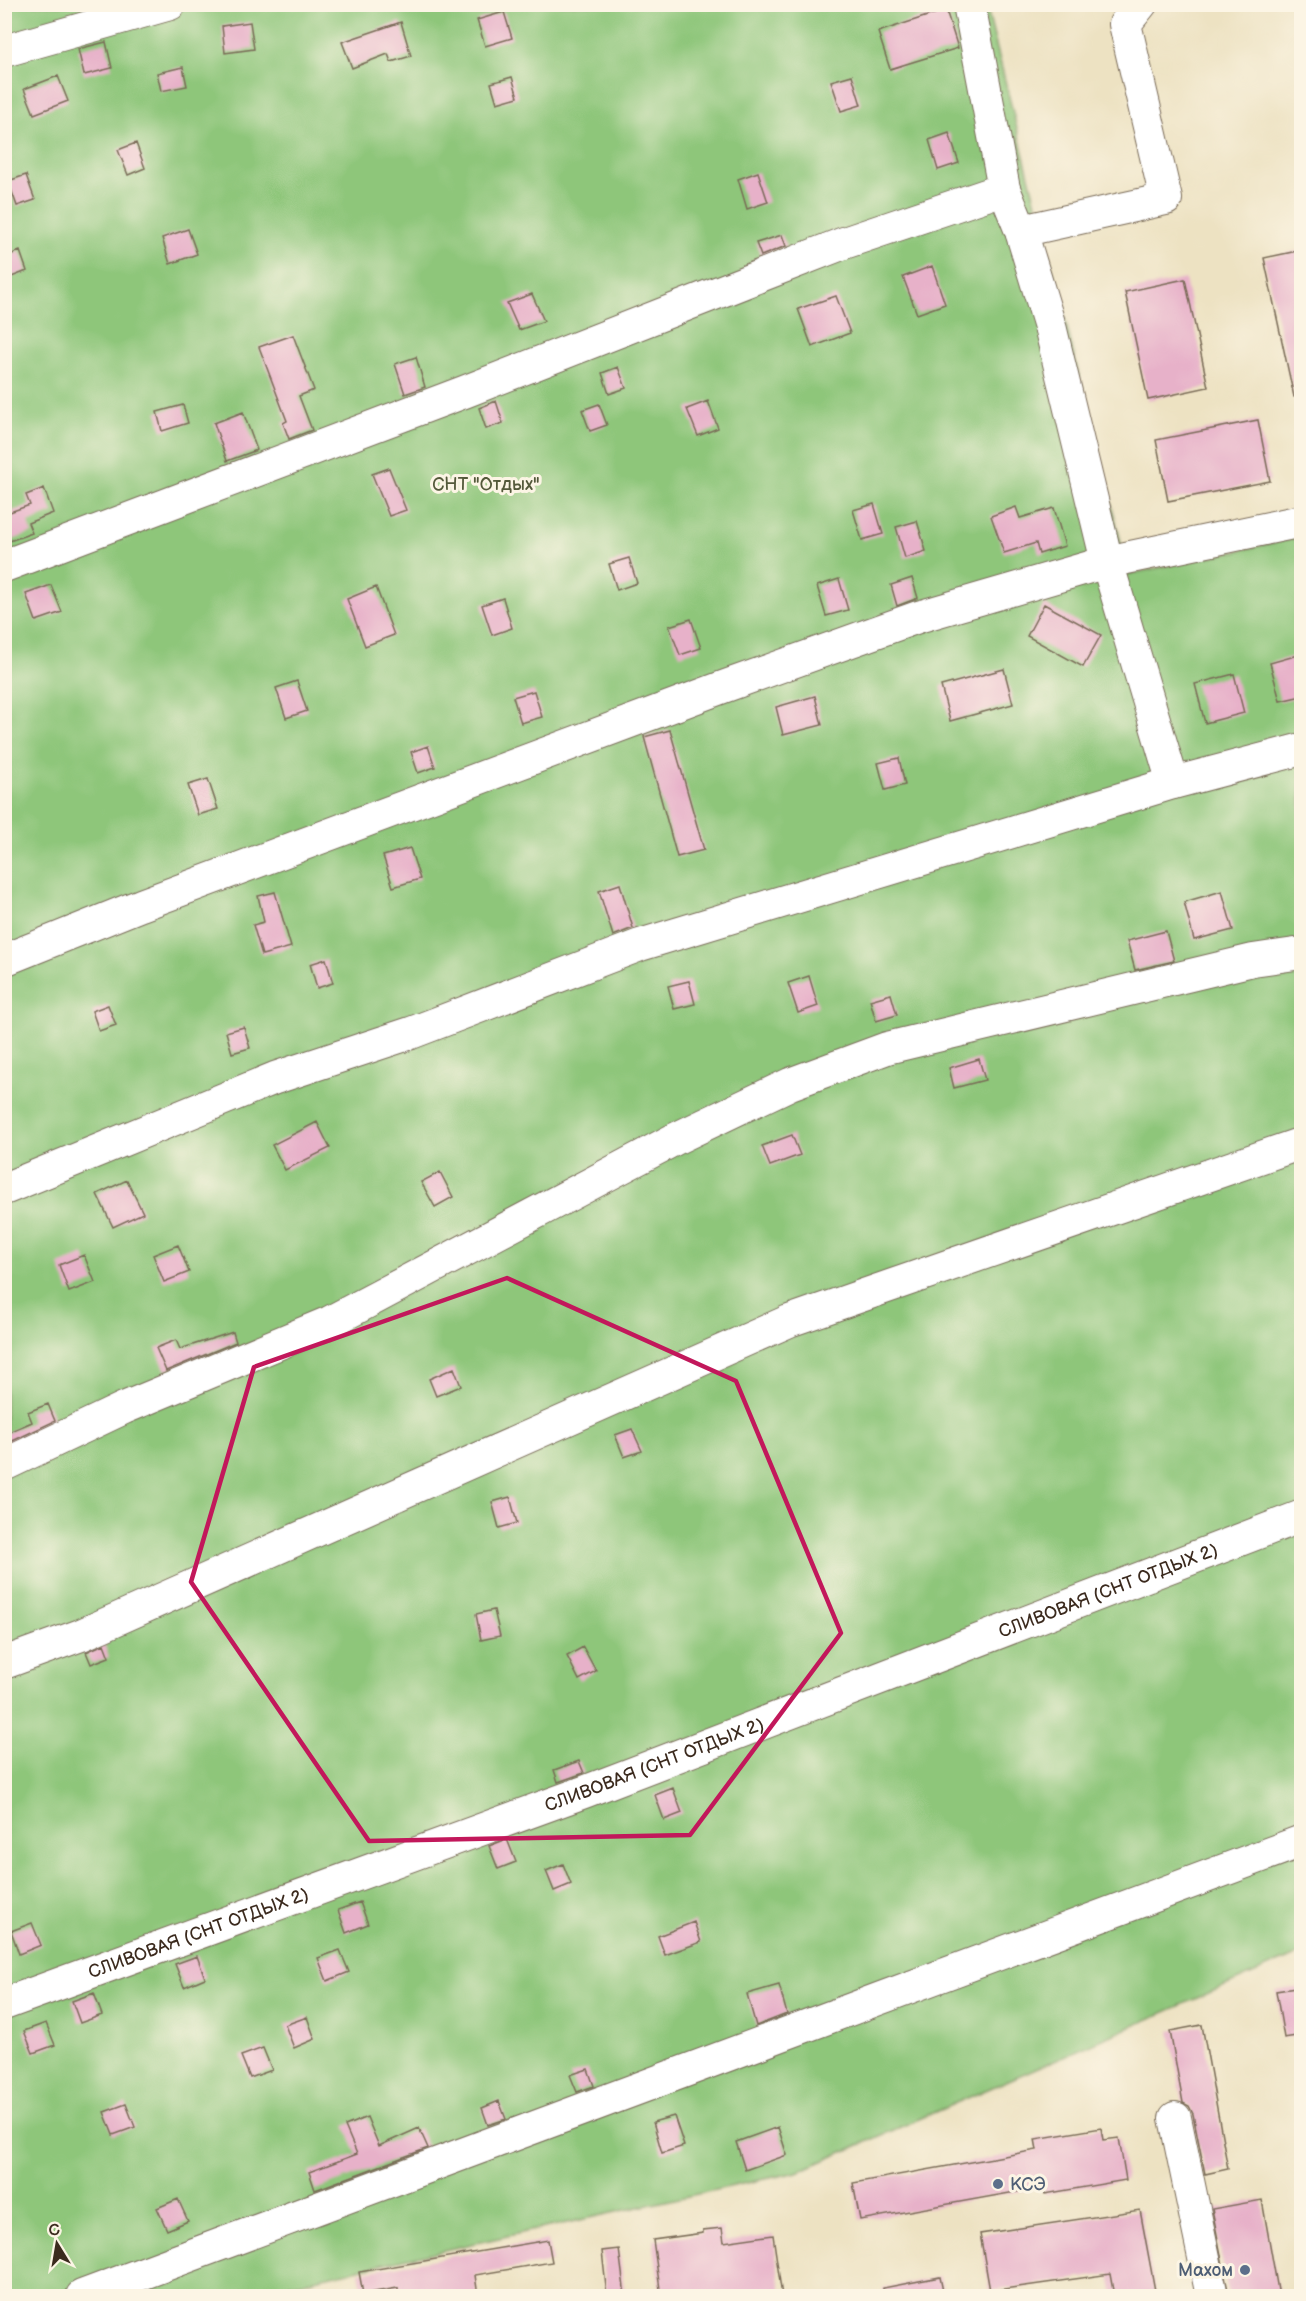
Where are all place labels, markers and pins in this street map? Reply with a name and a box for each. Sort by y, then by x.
place label: КСЭ [1010,2174,1046,2195]
marker: КСЭ [991,2177,1005,2191]
place label: Махом [1178,2260,1233,2281]
marker: Махом [1238,2263,1252,2277]

